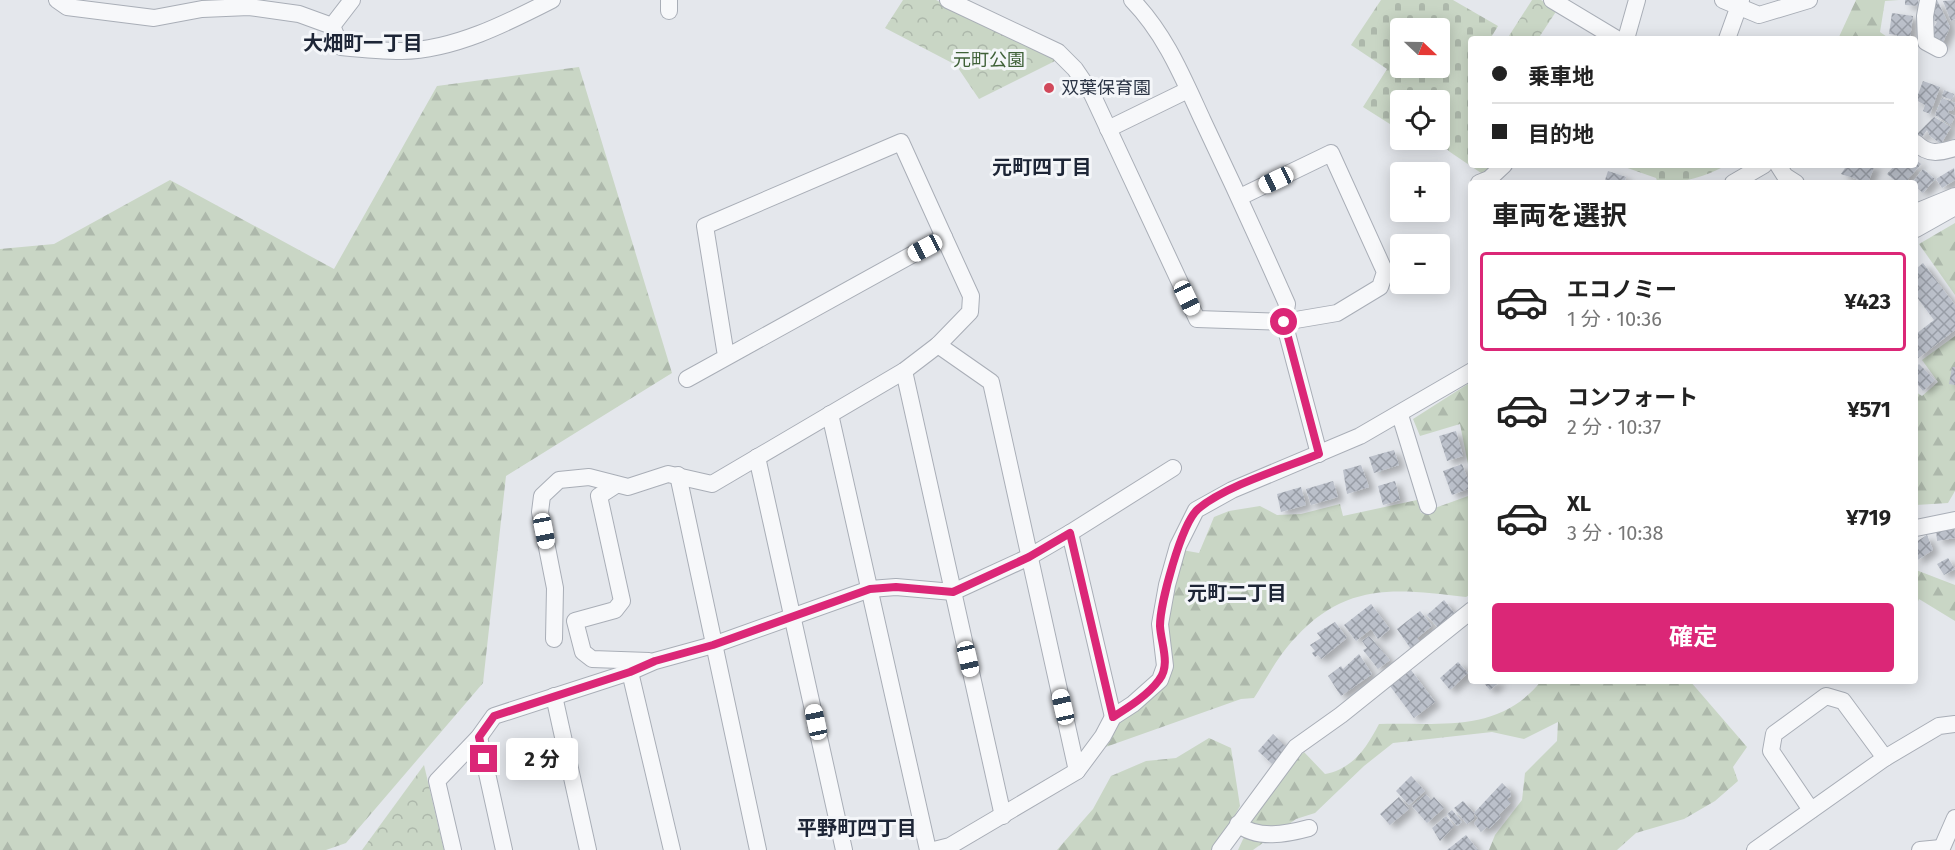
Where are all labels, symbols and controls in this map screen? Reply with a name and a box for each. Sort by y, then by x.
north arrow [1390,18,1450,78]
map controls [1390,18,1450,294]
district label: 大畑町一丁目 [303,31,423,55]
park label: 元町公園 [953,49,1025,71]
text: 乗車地 [1528,63,1594,90]
place label: 双葉保育園 [1061,77,1151,99]
marker: 双葉保育園 [1042,81,1056,95]
button: locate [1390,90,1450,150]
text: 目的地 [1528,121,1594,148]
district label: 元町四丁目 [992,155,1092,179]
button: + [1390,162,1450,222]
car [1256,164,1296,196]
text: 車両を選択 [1492,200,1627,232]
car [905,232,945,264]
button: − [1390,234,1450,294]
icon: car [1495,275,1549,329]
text: エコノミー [1567,276,1677,303]
car [1171,278,1203,318]
text: ¥423 [1844,288,1891,315]
text: 1 分 · 10:36 [1567,307,1662,331]
route start [1270,308,1297,335]
icon: car [1495,383,1549,437]
text: コンフォート [1567,384,1698,411]
text: ¥571 [1847,396,1891,423]
text: 2 分 · 10:37 [1567,415,1661,439]
text: XL [1567,490,1591,517]
icon: car [1495,491,1549,545]
text: ¥719 [1846,504,1891,531]
car [532,512,556,550]
text: 3 分 · 10:38 [1567,521,1663,545]
district label: 元町二丁目 [1187,581,1287,605]
button: 確定 [1492,603,1894,672]
car [955,639,981,679]
car [1050,687,1076,727]
car [803,703,829,741]
callout: 2 分 [505,738,577,780]
route end [470,745,497,772]
text: 2 分 [524,747,560,771]
district label: 平野町四丁目 [797,816,917,840]

